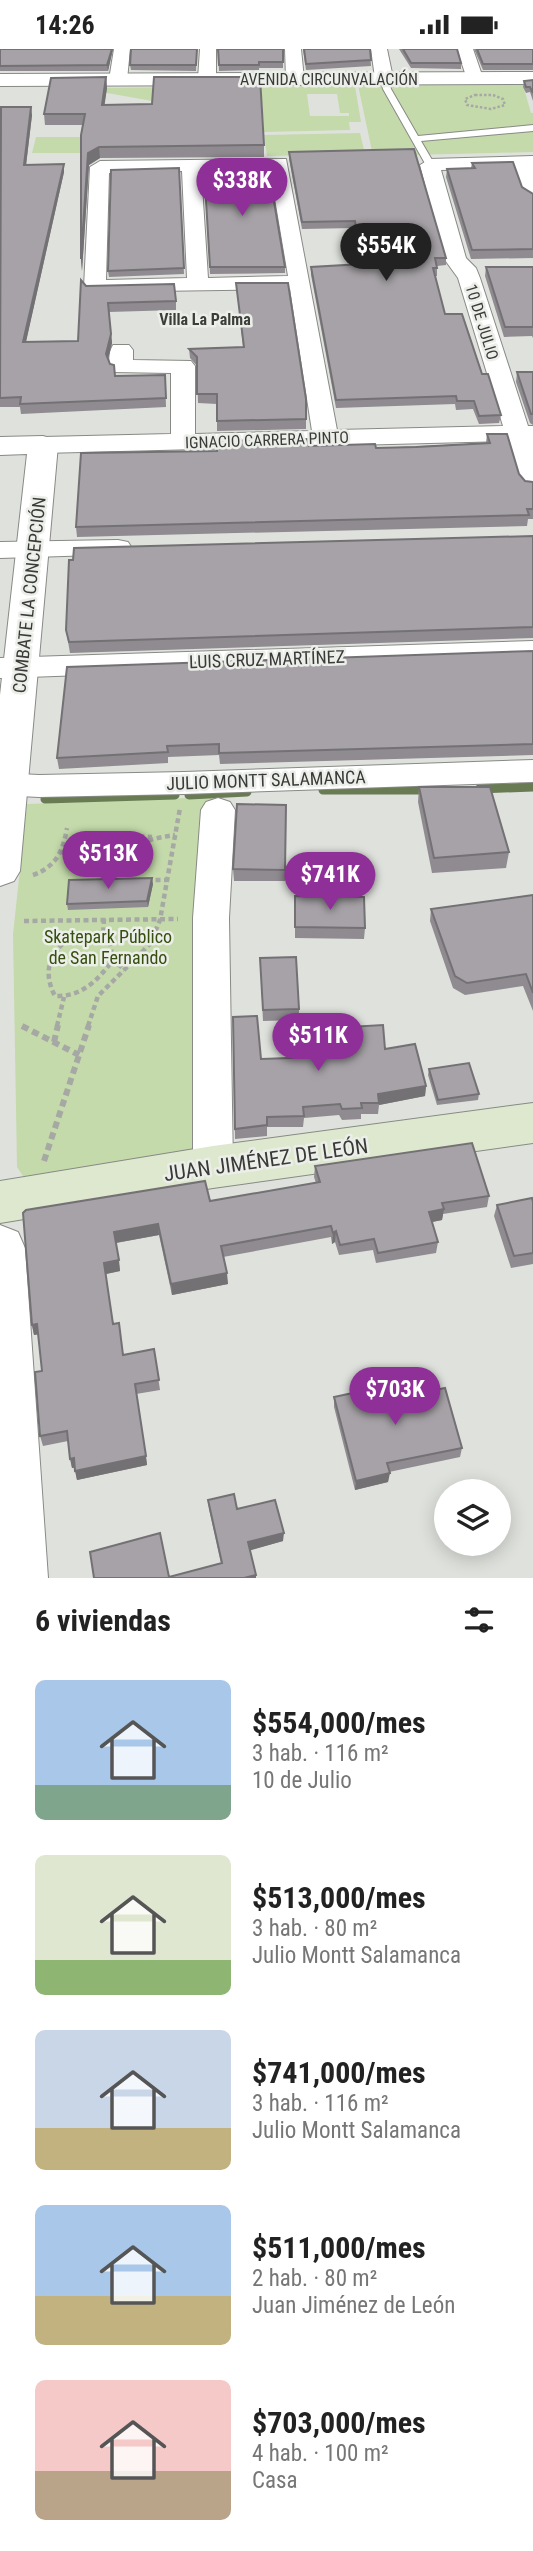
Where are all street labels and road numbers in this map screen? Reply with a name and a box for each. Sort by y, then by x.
street label: AVENIDA CIRCUNVALACIÓN [240,69,418,89]
street label: 10 DE JULIO [461,282,503,362]
street label: IGNACIO CARRERA PINTO [185,428,349,452]
street label: COMBATE LA CONCEPCIÓN [8,496,50,694]
street label: LUIS CRUZ MARTÍNEZ [189,646,345,672]
street label: JULIO MONTT SALAMANCA [166,766,367,794]
street label: JUAN JIMÉNEZ DE LEÓN [162,1134,370,1186]

